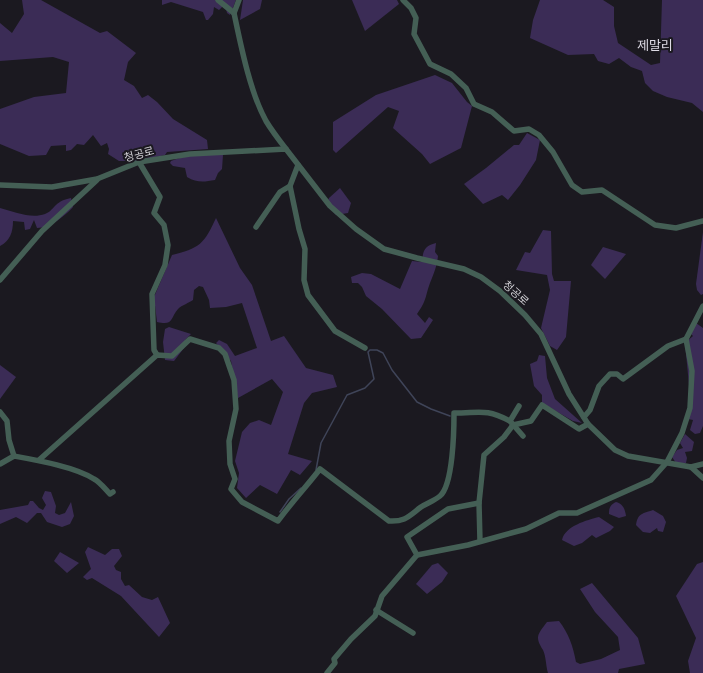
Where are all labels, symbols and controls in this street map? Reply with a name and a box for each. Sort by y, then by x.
district label: 제말리 [637,37,673,53]
street label: 청공로 [123,143,155,164]
street label: 청공로 [501,278,532,308]

